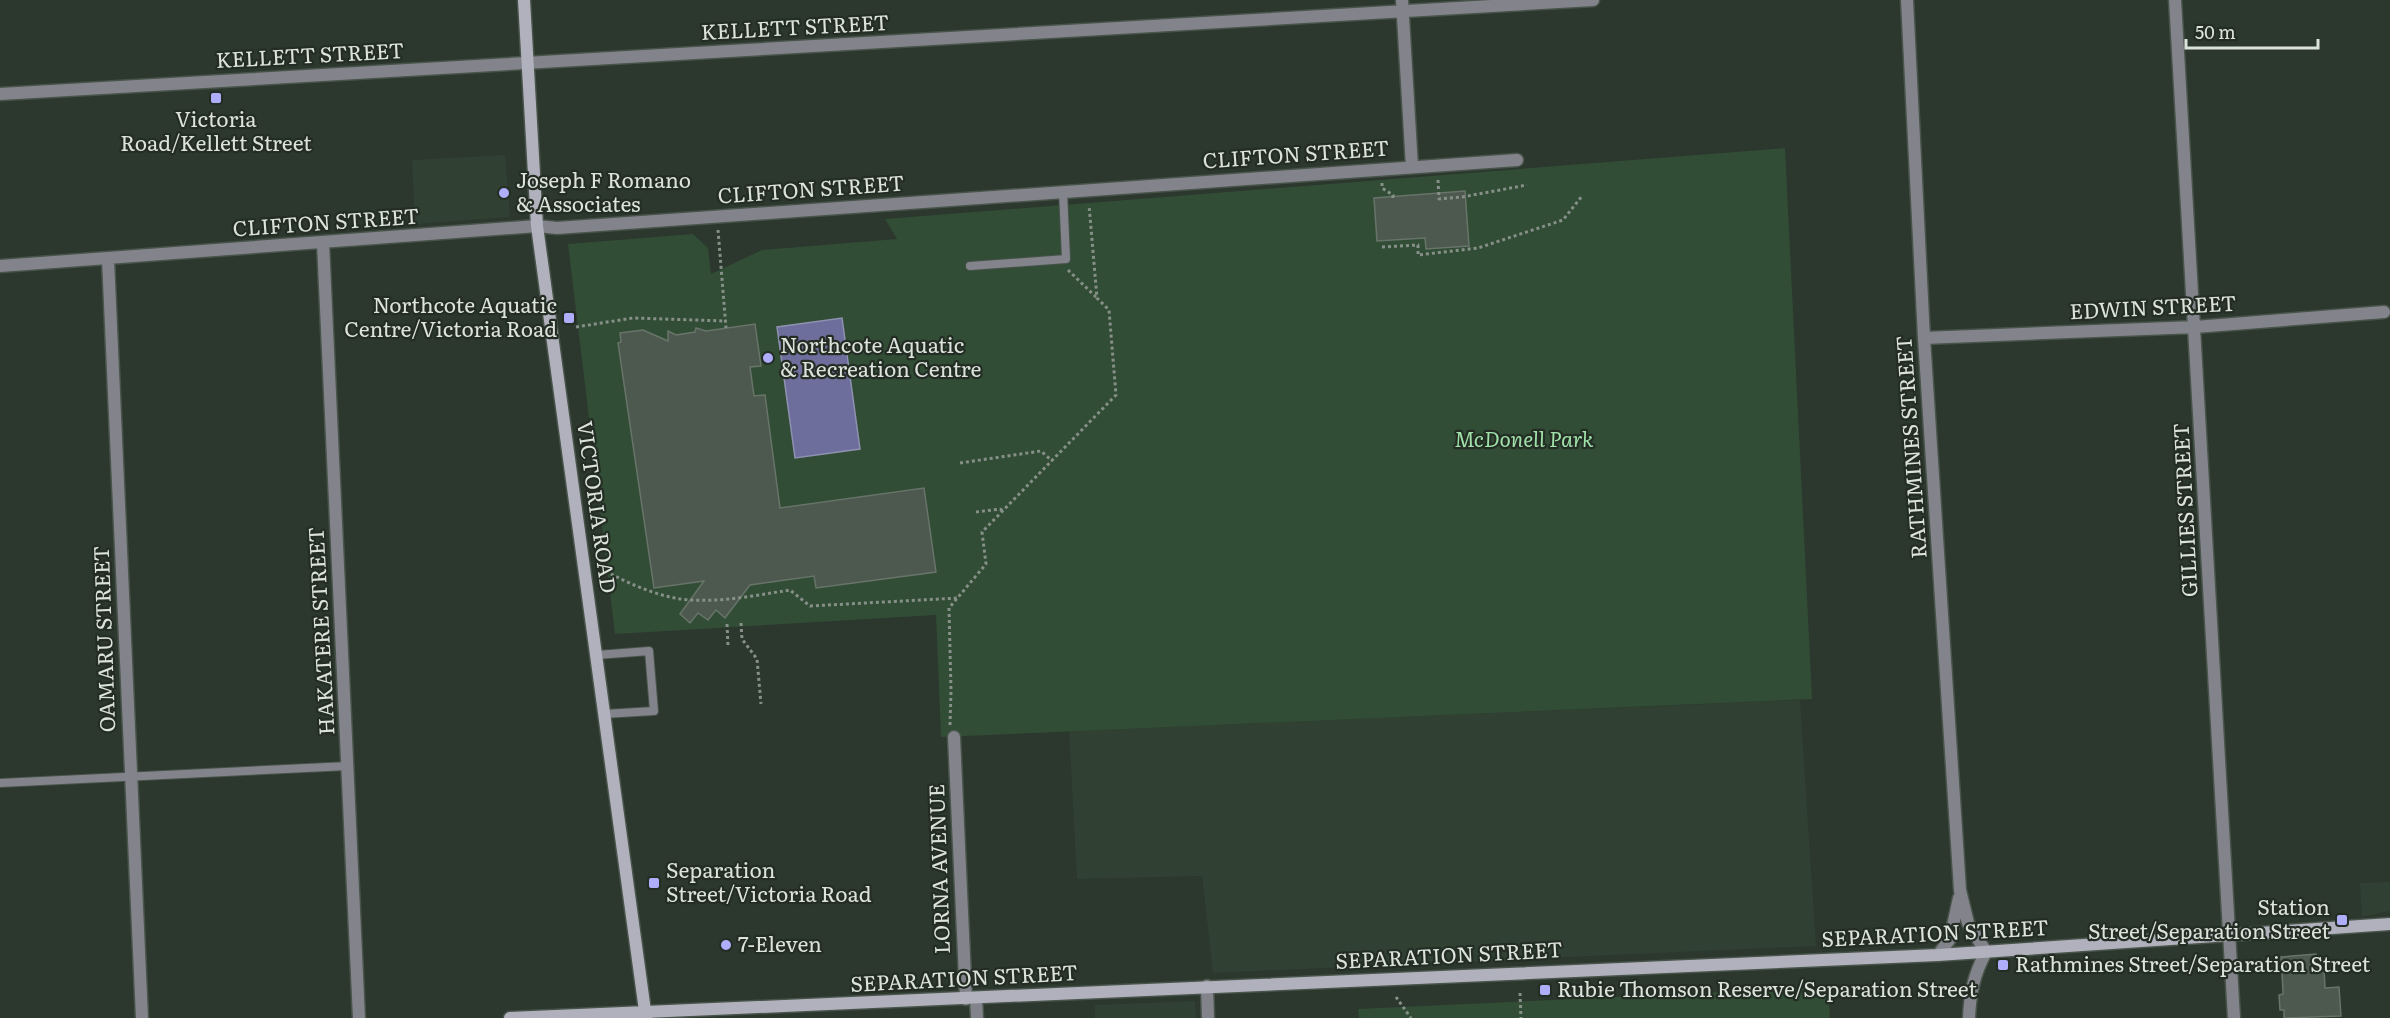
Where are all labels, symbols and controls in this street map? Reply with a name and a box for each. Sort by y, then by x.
street label: KELLETT STREET [700,5,890,46]
scale bar [2186,12,2318,50]
text: 50 m [2195,18,2236,45]
street label: KELLETT STREET [215,33,405,74]
marker: Victoria Road/Kellett Street [209,91,223,105]
place label: Victoria Road/Kellett Street [120,102,312,157]
street label: CLIFTON STREET [1201,131,1390,174]
place label: Joseph F Romano & Associates [516,163,691,218]
street label: CLIFTON STREET [716,166,905,209]
marker: Joseph F Romano & Associates [497,186,511,200]
street label: CLIFTON STREET [231,199,420,242]
street label: EDWIN STREET [2069,286,2237,325]
place label: Northcote Aquatic Centre/Victoria Road [344,288,557,343]
marker: Northcote Aquatic Centre/Victoria Road [562,311,576,325]
place label: Northcote Aquatic & Recreation Centre [780,328,982,383]
street label: RATHMINES STREET [1886,335,1933,560]
marker: Northcote Aquatic & Recreation Centre [761,351,775,365]
street label: VICTORIA ROAD [571,418,626,595]
park label: McDonell Park [1455,422,1594,453]
street label: GILLIES STREET [2163,422,2204,598]
street label: HAKATERE STREET [299,526,340,736]
street label: OAMARU STREET [84,545,121,733]
street label: LORNA AVENUE [919,783,956,955]
place label: Separation Street/Victoria Road [666,853,872,908]
marker: Separation Street/Victoria Road [647,876,661,890]
place label: Station Street/Separation Street [2088,890,2331,945]
street label: SEPARATION STREET [1820,910,2049,953]
marker: Station Street/Separation Street [2335,913,2349,927]
place label: 7-Eleven [738,927,822,958]
street label: SEPARATION STREET [1334,932,1563,975]
marker: 7-Eleven [719,938,733,952]
place label: Rathmines Street/Separation Street [2015,947,2371,978]
street label: SEPARATION STREET [849,955,1078,998]
marker: Rathmines Street/Separation Street [1996,958,2010,972]
place label: Rubie Thomson Reserve/Separation Street [1557,972,1977,1003]
marker: Rubie Thomson Reserve/Separation Street [1538,983,1552,997]

